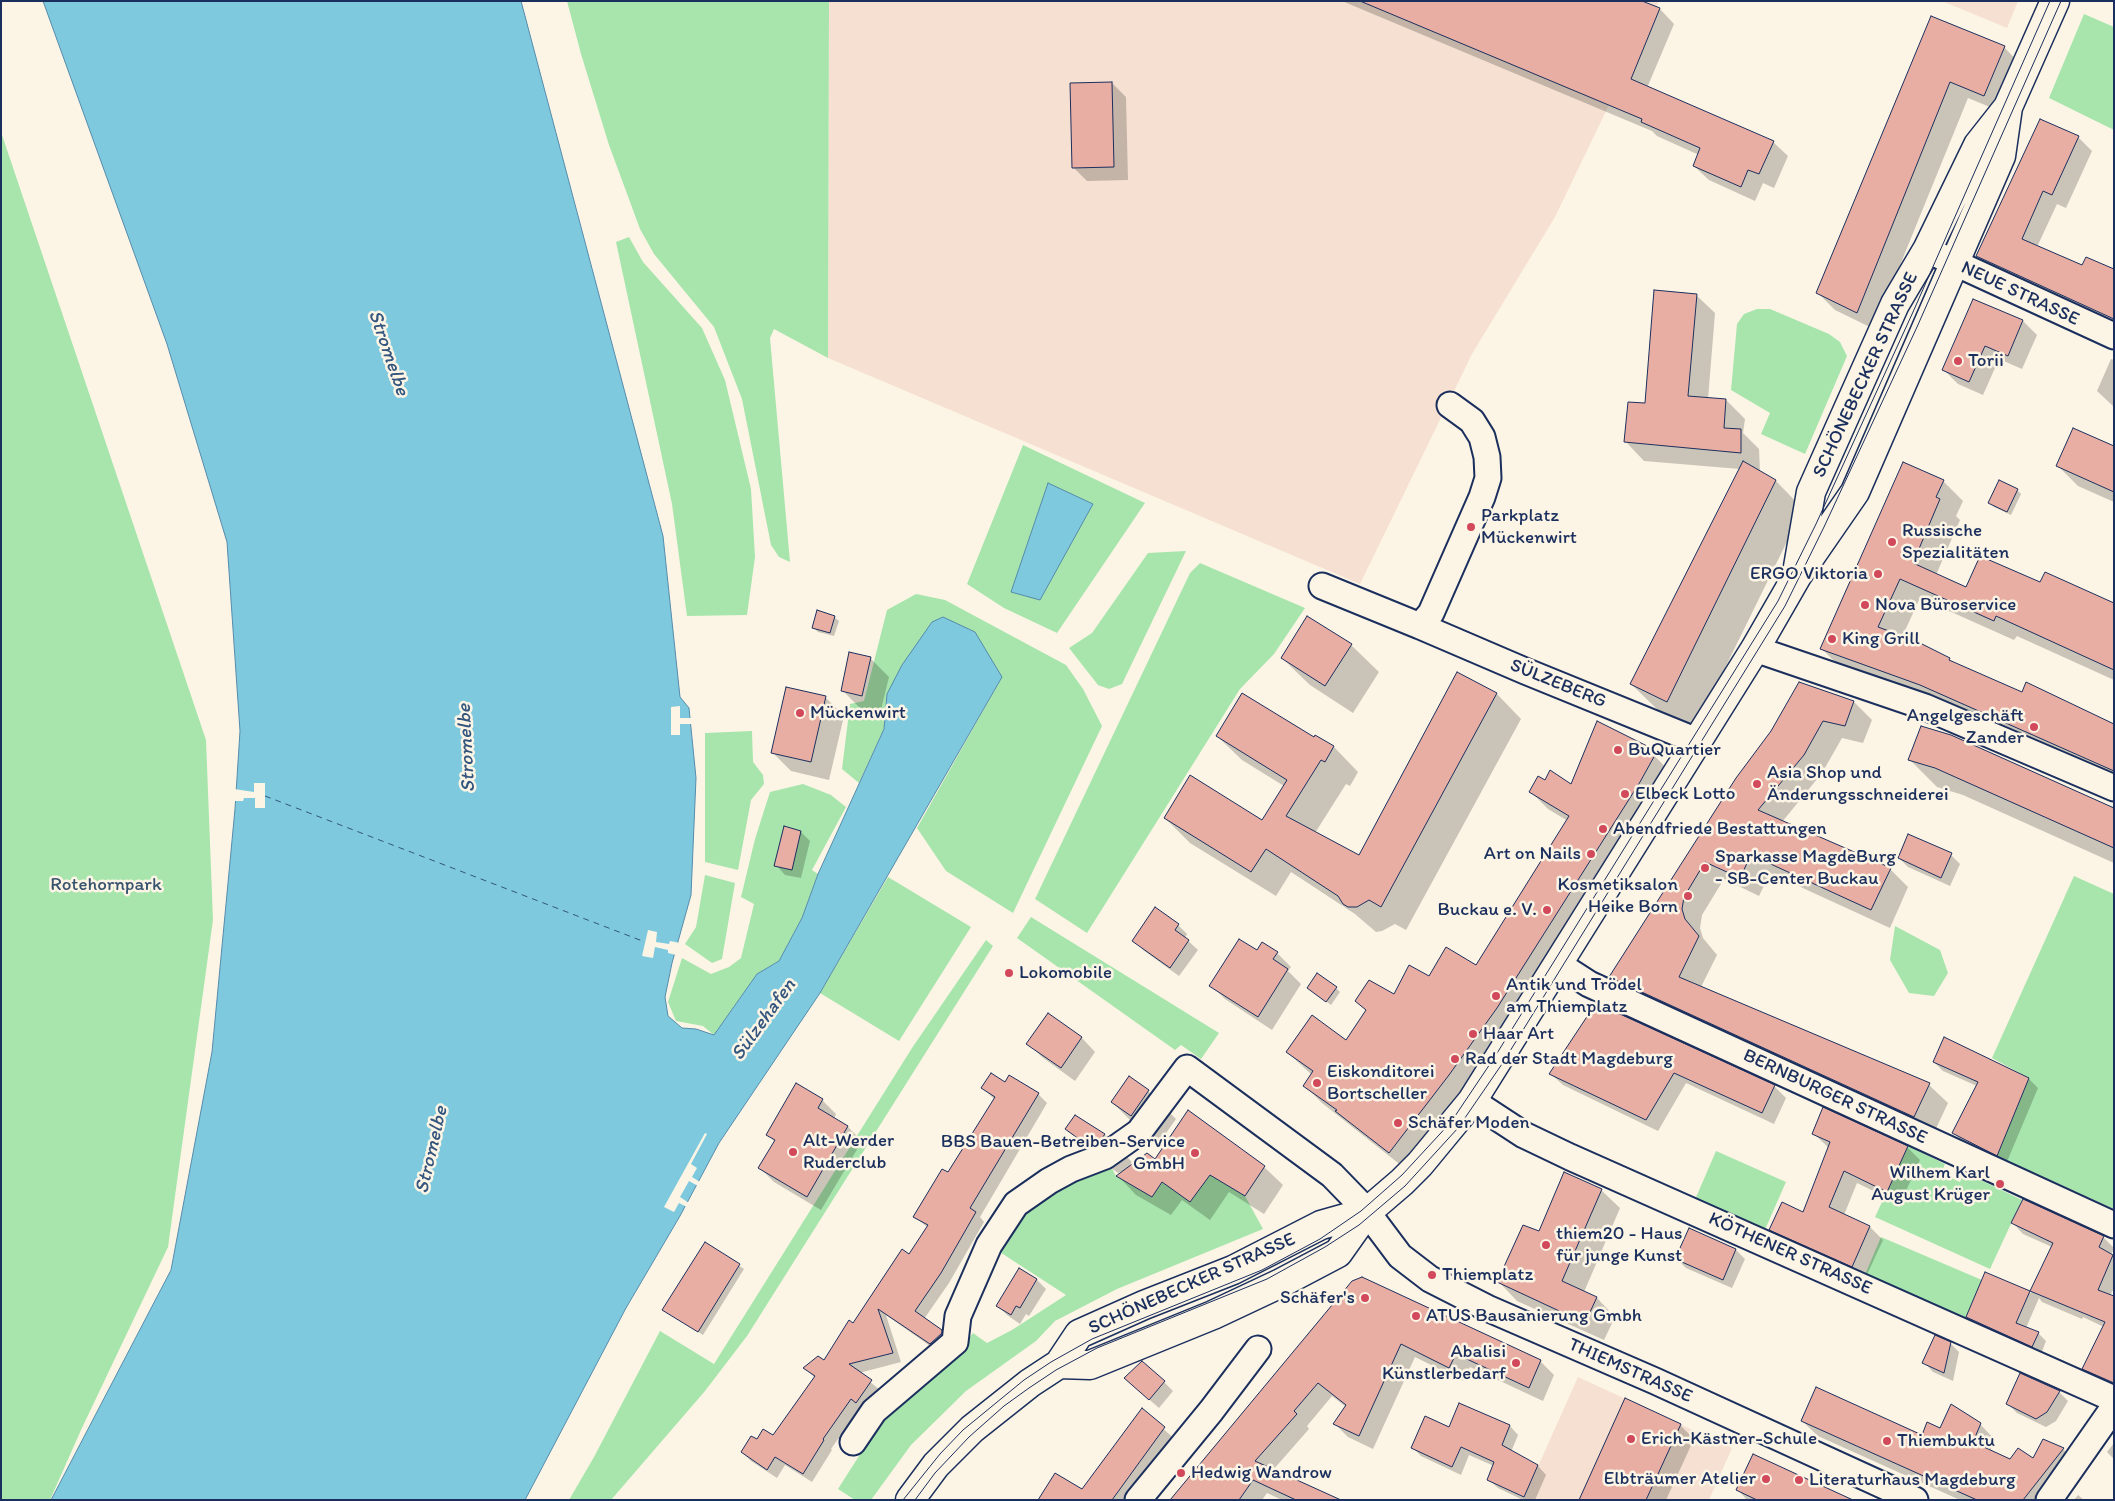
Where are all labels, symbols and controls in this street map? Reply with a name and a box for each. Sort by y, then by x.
street label: NEUE STRASSE [1957,257,2083,331]
street label: SCHÖNEBECKER STRASSE [1808,269,1924,481]
water label: Stromelbe [362,307,414,399]
place label: Torii [1968,350,2004,372]
marker: Torii [1952,355,1964,367]
place label: Parkplatz Mückenwirt [1481,505,1577,549]
place label: Russische Spezialitäten [1902,520,2009,564]
marker: Parkplatz Mückenwirt [1465,521,1477,533]
marker: Russische Spezialitäten [1886,536,1898,548]
place label: ERGO Viktoria [1750,563,1868,585]
marker: ERGO Viktoria [1872,568,1884,580]
place label: Nova Büroservice [1875,594,2016,616]
marker: Nova Büroservice [1859,599,1871,611]
place label: King Grill [1842,628,1920,650]
marker: King Grill [1826,633,1838,645]
street label: SÜLZEBERG [1506,654,1610,714]
place label: Mückenwirt [810,702,906,724]
water label: Stromelbe [453,703,481,793]
place label: Angelgeschäft Zander [1907,705,2024,749]
marker: Mückenwirt [794,707,806,719]
marker: Angelgeschäft Zander [2028,721,2040,733]
place label: BuQuartier [1628,739,1721,761]
marker: BuQuartier [1612,744,1624,756]
place label: Asia Shop und Änderungsschneiderei [1767,762,1949,806]
marker: Asia Shop und Änderungsschneiderei [1751,778,1763,790]
place label: Elbeck Lotto [1635,783,1735,805]
marker: Elbeck Lotto [1619,788,1631,800]
place label: Abendfriede Bestattungen [1613,818,1827,840]
marker: Abendfriede Bestattungen [1597,823,1609,835]
place label: Art on Nails [1484,843,1581,865]
place label: Sparkasse MagdeBurg - SB-Center Buckau [1715,846,1896,890]
marker: Art on Nails [1585,848,1597,860]
marker: Sparkasse MagdeBurg - SB-Center Buckau [1699,862,1711,874]
park label: Rotehornpark [50,874,162,896]
place label: Kosmetiksalon Heike Born [1558,874,1678,918]
marker: Kosmetiksalon Heike Born [1682,890,1694,902]
place label: Buckau e. V. [1438,899,1537,921]
marker: Buckau e. V. [1541,904,1553,916]
place label: Lokomobile [1019,962,1112,984]
marker: Lokomobile [1003,967,1015,979]
place label: Antik und Trödel am Thiemplatz [1506,974,1642,1018]
water label: Sülzehafen [726,975,802,1065]
marker: Antik und Trödel am Thiemplatz [1490,990,1502,1002]
place label: Haar Art [1483,1023,1554,1045]
marker: Haar Art [1467,1028,1479,1040]
street label: BERNBURGER STRASSE [1739,1044,1931,1150]
place label: Rad der Stadt Magdeburg [1465,1048,1673,1070]
marker: Rad der Stadt Magdeburg [1449,1053,1461,1065]
place label: Eiskonditorei Bortscheller [1327,1061,1434,1105]
marker: Eiskonditorei Bortscheller [1311,1077,1323,1089]
water label: Stromelbe [410,1104,454,1196]
place label: Schäfer Moden [1408,1112,1530,1134]
marker: Schäfer Moden [1392,1117,1404,1129]
place label: Alt-Werder Ruderclub [803,1130,894,1174]
place label: BBS Bauen-Betreiben-Service GmbH [941,1131,1185,1175]
marker: Alt-Werder Ruderclub [787,1146,799,1158]
marker: BBS Bauen-Betreiben-Service GmbH [1189,1147,1201,1159]
place label: Wilhem Karl August Krüger [1871,1162,1990,1206]
marker: Wilhem Karl August Krüger [1994,1178,2006,1190]
street label: KÖTHENER STRASSE [1705,1208,1875,1300]
place label: thiem20 - Haus für junge Kunst [1556,1223,1682,1267]
street label: SCHÖNEBECKER STRASSE [1085,1228,1299,1340]
marker: thiem20 - Haus für junge Kunst [1540,1239,1552,1251]
place label: Thiemplatz [1442,1264,1533,1286]
marker: Thiemplatz [1426,1269,1438,1281]
place label: Schäfer's [1280,1287,1355,1309]
marker: Schäfer's [1359,1292,1371,1304]
place label: ATUS Bausanierung Gmbh [1426,1305,1642,1327]
marker: ATUS Bausanierung Gmbh [1410,1310,1422,1322]
street label: THIEMSTRASSE [1564,1333,1696,1409]
place label: Abalisi Künstlerbedarf [1382,1341,1506,1385]
marker: Abalisi Künstlerbedarf [1510,1357,1522,1369]
place label: Erich-Kästner-Schule [1641,1428,1817,1450]
place label: Thiembuktu [1897,1430,1995,1452]
marker: Erich-Kästner-Schule [1625,1433,1637,1445]
marker: Thiembuktu [1881,1435,1893,1447]
place label: Hedwig Wandrow [1191,1462,1332,1484]
marker: Hedwig Wandrow [1175,1467,1187,1479]
place label: Elbträumer Atelier [1604,1468,1756,1490]
place label: Literaturhaus Magdeburg [1809,1469,2016,1491]
marker: Elbträumer Atelier [1760,1473,1772,1485]
marker: Literaturhaus Magdeburg [1793,1474,1805,1486]

